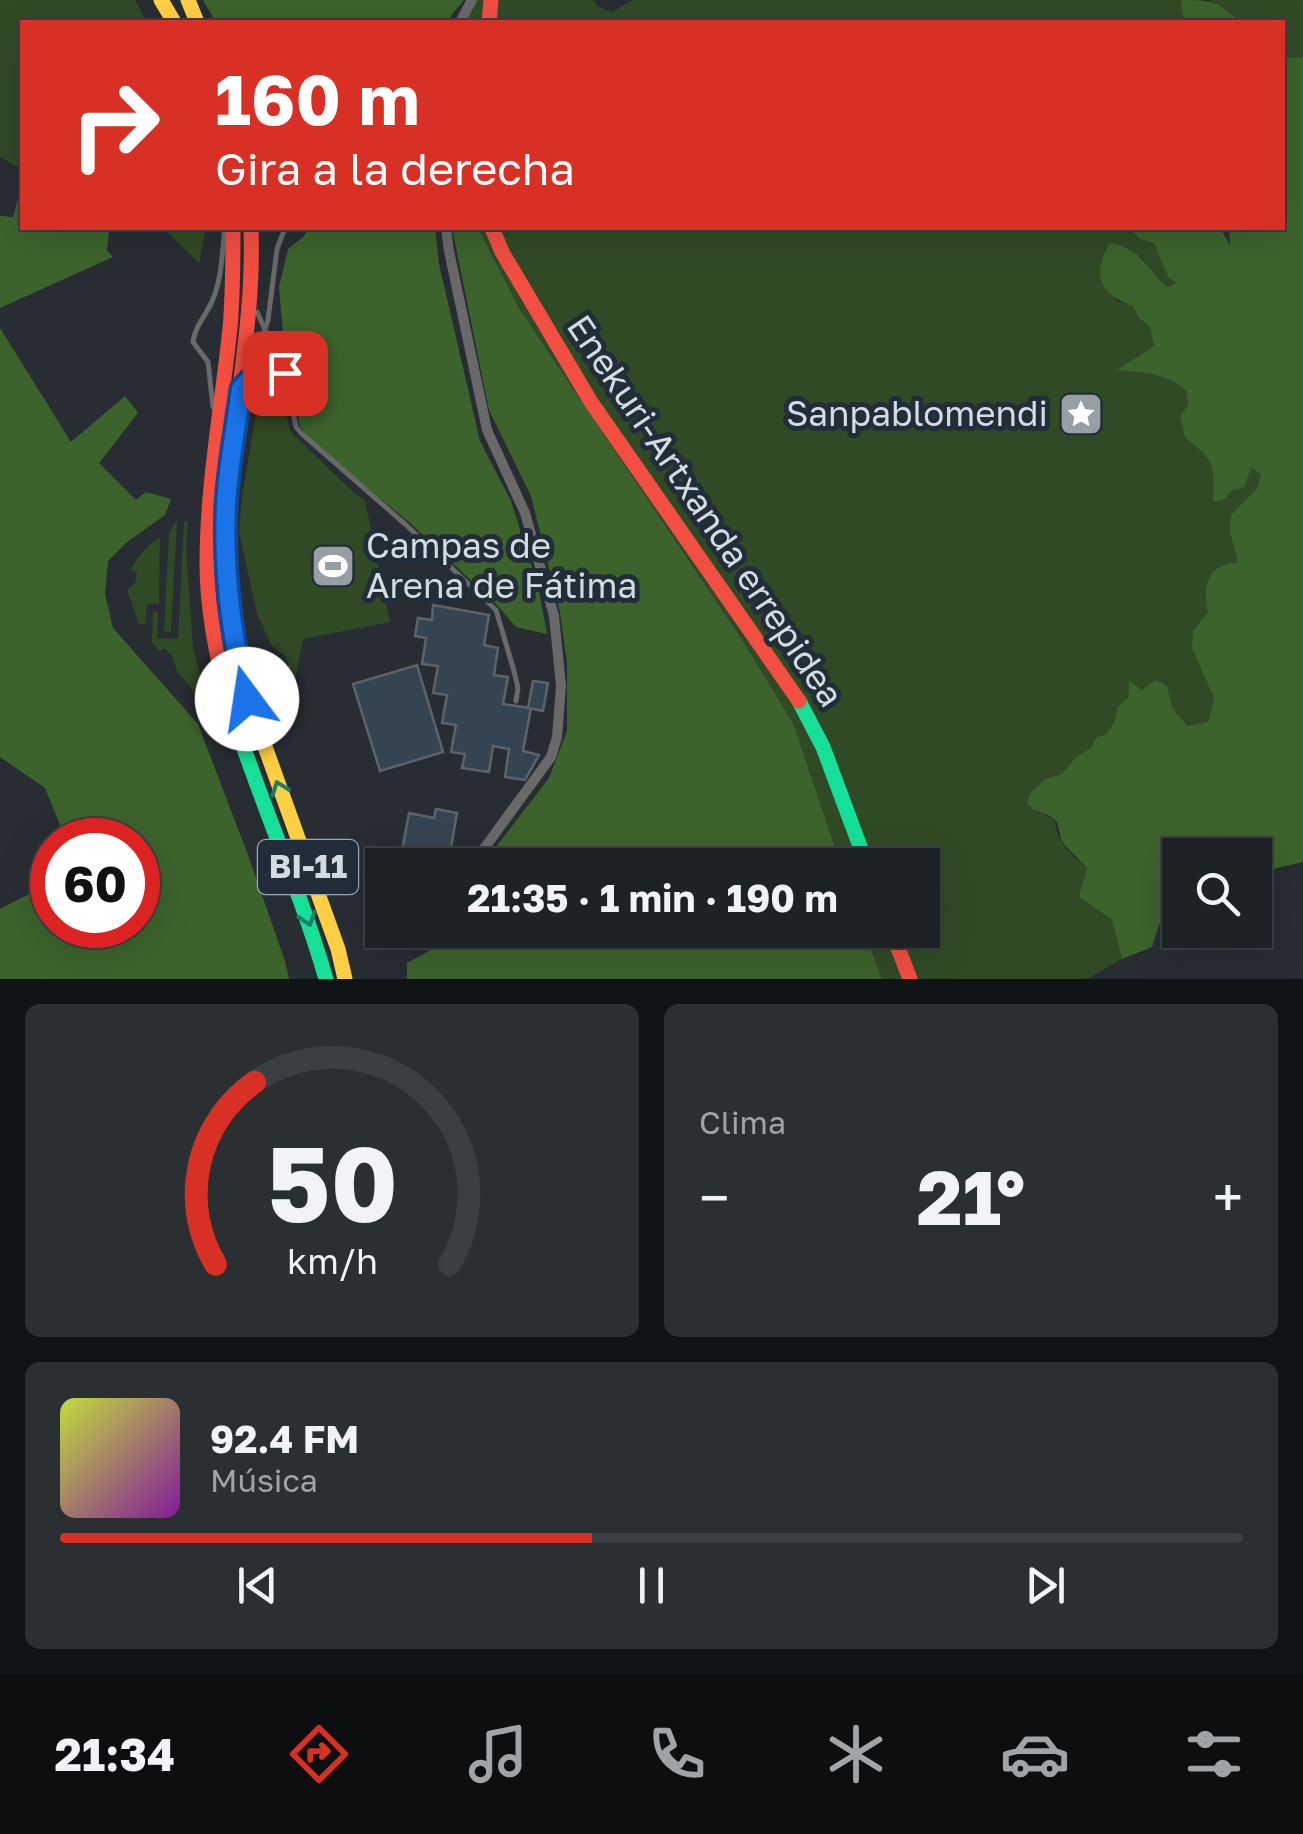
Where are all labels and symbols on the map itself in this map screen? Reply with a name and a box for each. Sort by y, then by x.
street label: Enekuri-Artxanda errepidea [559,307,853,714]
pin [243,331,328,416]
place icon: Sanpablomendi [1058,391,1104,437]
place label: Sanpablomendi [786,392,1048,434]
place label: Campas de Arena de Fátima [366,524,637,606]
sports icon: Campas de Arena de Fátima [310,543,356,589]
position arrow [195,647,299,751]
one-way arrow [270,780,291,797]
speed limit sign: 60 [30,818,160,948]
road number: BI-11 [258,840,358,894]
one-way arrow [297,910,317,927]

